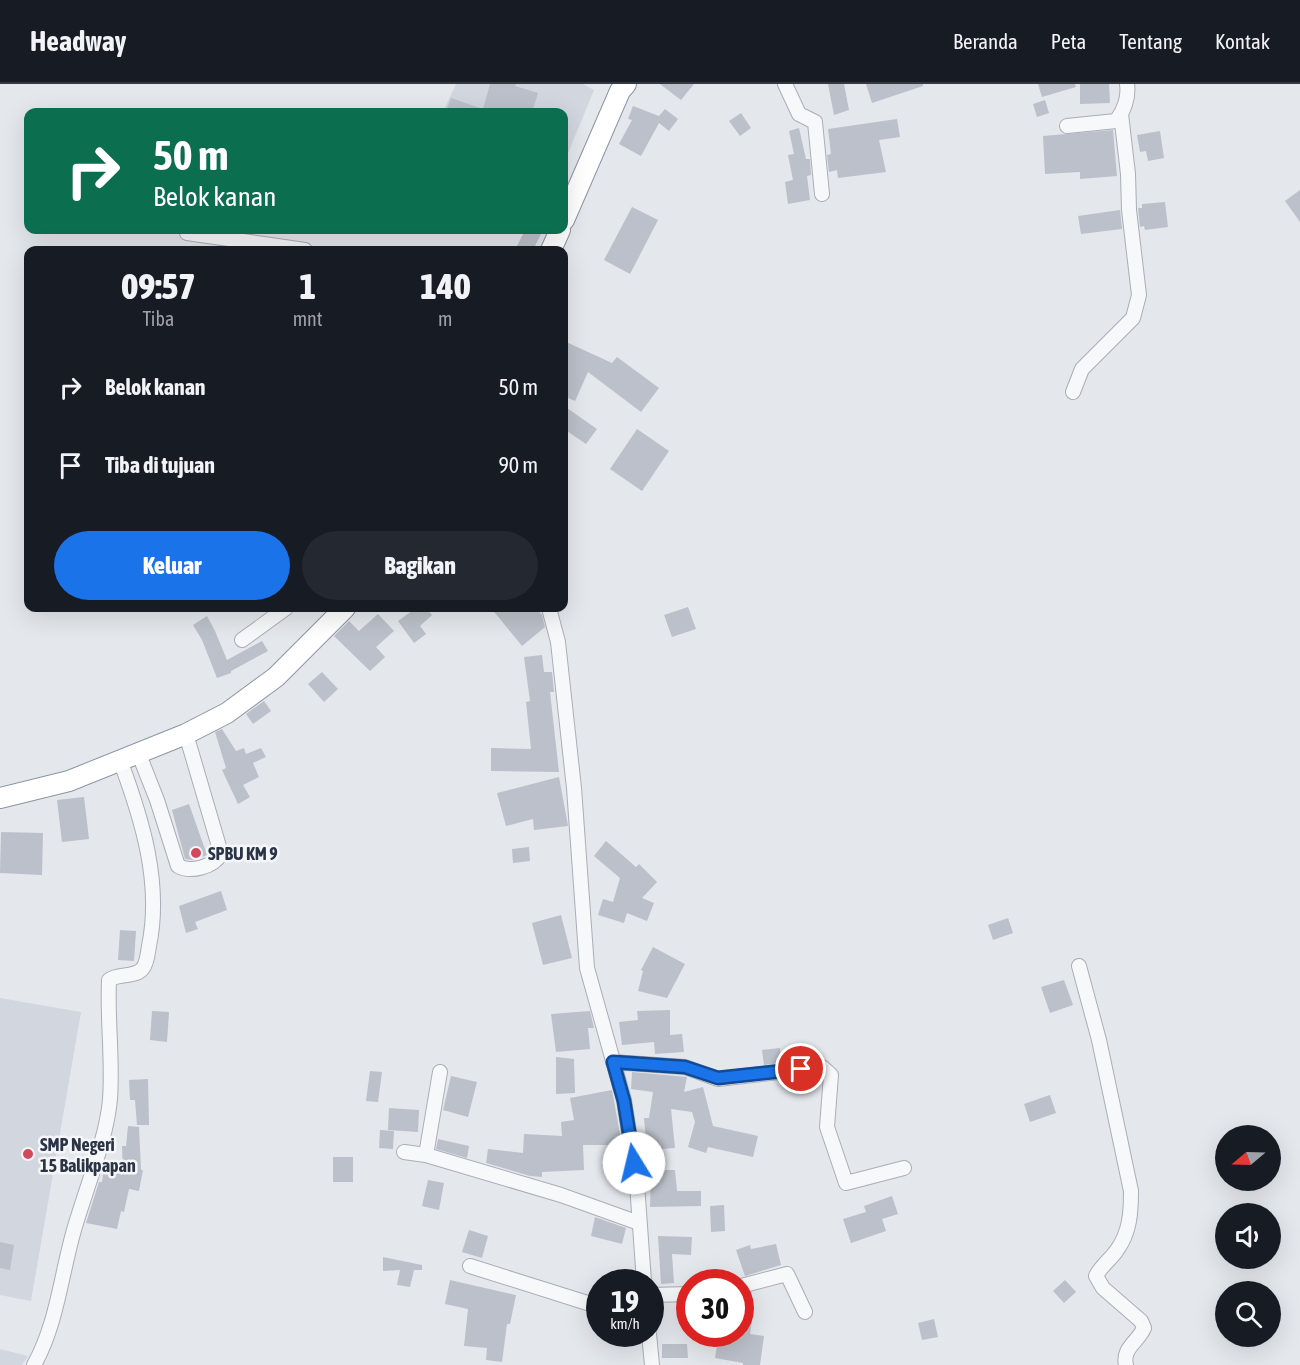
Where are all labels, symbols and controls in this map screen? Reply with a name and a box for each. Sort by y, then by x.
text: Headway [30,25,126,57]
text: Beranda [953,29,1018,53]
text: Peta [1051,29,1086,53]
text: Tentang [1119,29,1182,53]
text: Kontak [1215,29,1270,53]
text: 50 m [153,131,228,179]
icon: right [54,132,132,210]
text: Belok kanan [153,181,276,212]
text: 09:57 [121,265,195,307]
text: 1 [299,265,316,307]
text: 140 [420,265,471,307]
text: Tiba [142,307,174,330]
text: mnt [293,307,323,330]
text: m [438,307,452,330]
icon: right [54,371,87,404]
text: Belok kanan [105,374,206,400]
text: 50 m [498,374,538,400]
icon: arrive [54,449,87,482]
text: Tiba di tujuan [105,452,215,478]
text: 90 m [498,452,538,478]
button: Keluar [54,531,290,600]
button: Bagikan [302,531,538,600]
place label: SPBU KM 9 [208,843,278,864]
marker: SPBU KM 9 [189,846,203,860]
pin [775,1043,826,1094]
icon: arrive [784,1052,817,1085]
north arrow [1215,1125,1281,1191]
map controls [1215,1125,1281,1347]
position arrow [602,1131,666,1195]
place label: SMP Negeri 15 Balikpapan [40,1134,136,1176]
marker: SMP Negeri 15 Balikpapan [21,1147,35,1161]
button: sound [1215,1203,1281,1269]
speed limit sign: 30 [676,1269,754,1347]
button: search [1215,1281,1281,1347]
text: 19 [611,1284,639,1318]
text: km/h [610,1315,640,1332]

